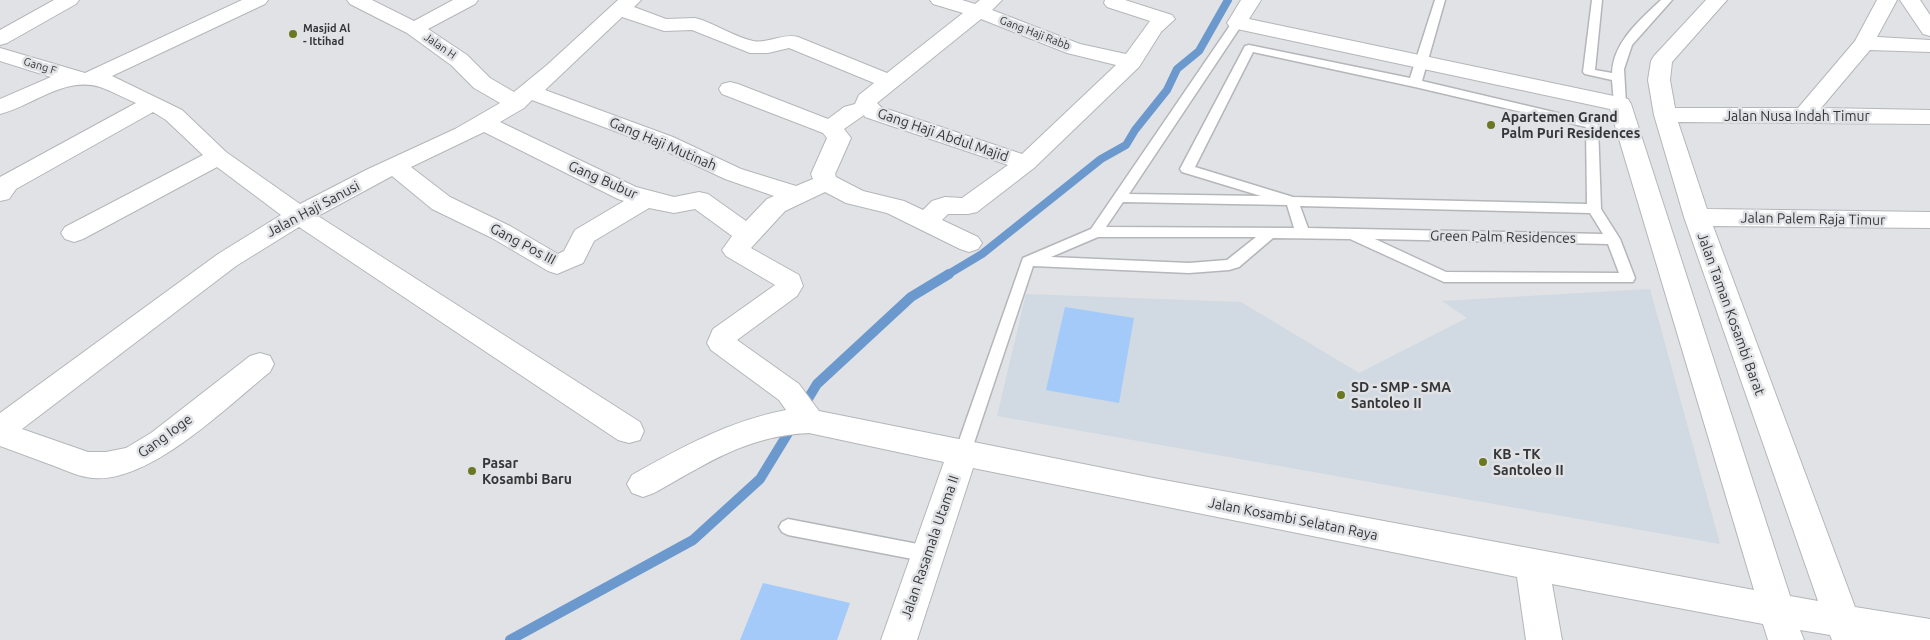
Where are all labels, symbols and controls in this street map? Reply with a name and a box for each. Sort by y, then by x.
street label: Gang Haji Rabb [998,13,1072,53]
place label: Masjid Al - Ittihad [303,21,350,47]
marker: Masjid Al - Ittihad [287,28,299,40]
street label: Jalan H [421,30,459,62]
street label: Gang F [22,55,58,77]
street label: Gang Haji Abdul Majid [875,105,1011,165]
street label: Jalan Nusa Indah Timur [1724,108,1870,124]
place label: Apartemen Grand Palm Puri Residences [1501,109,1640,142]
street label: Gang Haji Mutinah [607,114,719,174]
marker: Apartemen Grand Palm Puri Residences [1485,119,1497,131]
street label: Gang Bubur [566,157,640,203]
street label: Jalan Haji Sanusi [264,177,362,241]
street label: Jalan Palem Raja Timur [1740,209,1886,229]
street label: Gang Pos III [487,220,559,268]
street label: Green Palm Residences [1430,227,1576,247]
street label: Jalan Taman Kosambi Barat [1694,230,1768,398]
place label: SD - SMP - SMA Santoleo II [1351,379,1451,412]
marker: SD - SMP - SMA Santoleo II [1335,389,1347,401]
street label: Gang Ioge [134,411,196,461]
place label: KB - TK Santoleo II [1493,446,1564,478]
place label: Pasar Kosambi Baru [482,455,572,488]
marker: KB - TK Santoleo II [1477,456,1489,468]
marker: Pasar Kosambi Baru [466,465,478,477]
street label: Jalan Rasamala Utama II [898,473,962,621]
street label: Jalan Kosambi Selatan Raya [1207,494,1379,544]

